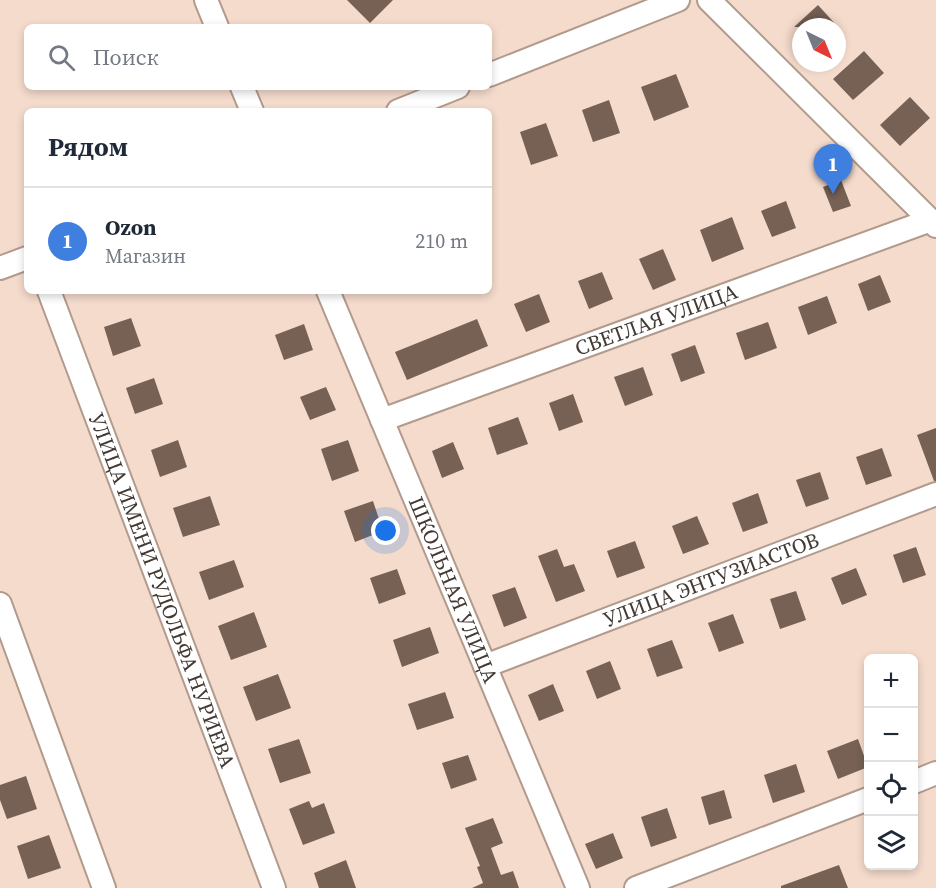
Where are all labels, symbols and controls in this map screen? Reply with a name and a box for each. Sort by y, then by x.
north arrow [792,18,846,72]
search box [24,24,492,90]
icon: search [45,41,78,74]
text: Поиск [93,42,159,72]
text: Рядом [48,129,128,165]
pin: 1 [814,144,852,194]
text: Ozon [105,212,157,242]
text: 1 [62,227,73,255]
text: 210 m [415,227,468,255]
text: Магазин [105,242,186,270]
street label: СВЕТЛАЯ УЛИЦА [571,277,742,363]
street label: УЛИЦА ИМЕНИ РУДОЛЬФА НУРИЕВА [82,409,242,772]
street label: ШКОЛЬНАЯ УЛИЦА [402,492,506,687]
your location [371,516,400,545]
street label: УЛИЦА ЭНТУЗИАСТОВ [599,525,823,634]
map controls [864,654,918,870]
button: + [864,654,918,708]
button: − [864,708,918,762]
button: locate [864,762,918,816]
button: layers [864,816,918,870]

